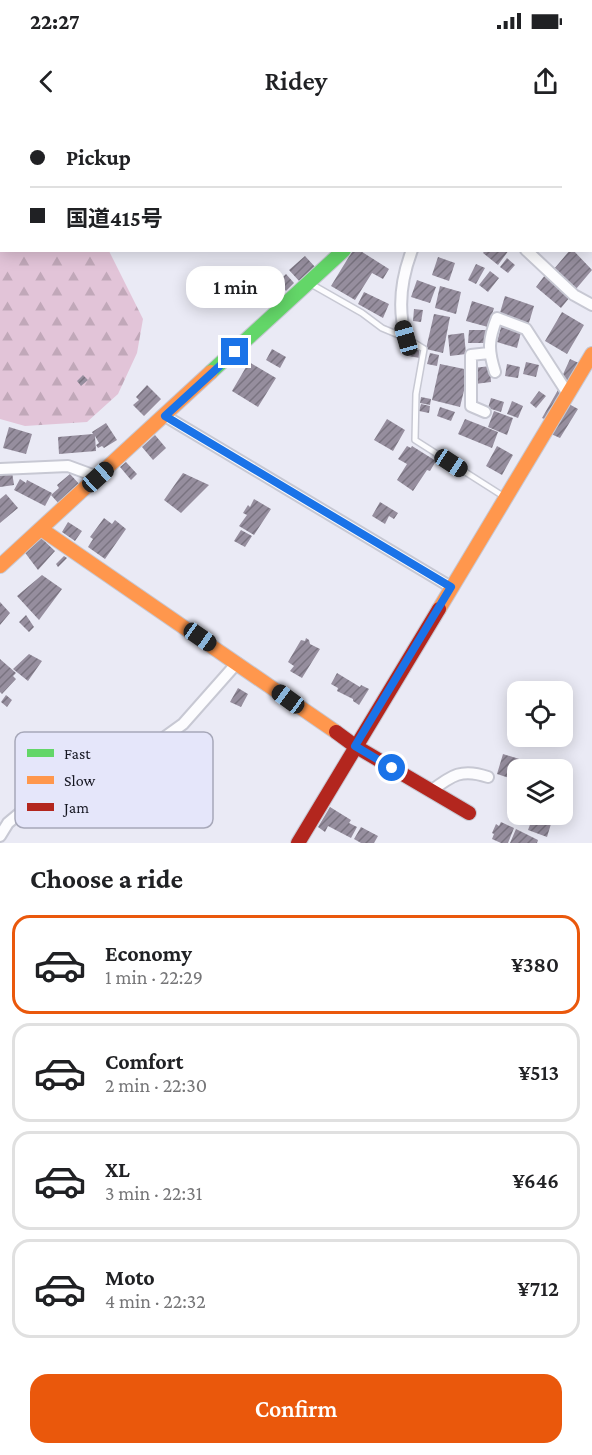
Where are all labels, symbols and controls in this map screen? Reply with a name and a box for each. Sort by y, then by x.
text: 22:27 [30,9,80,34]
icon: back [30,65,63,98]
icon: share [529,65,562,98]
text: Ridey [265,66,328,96]
text: Pickup [66,145,131,170]
text: 国道415号 [66,206,163,231]
callout: 1 min [186,265,284,307]
text: 1 min [213,276,258,298]
car [392,318,420,358]
route end [221,338,248,365]
car [431,446,471,480]
car [79,458,117,496]
car [180,619,220,655]
car [268,681,308,717]
map controls [507,681,573,825]
button: locate [507,681,573,747]
legend [15,732,213,828]
text: Fast [64,745,91,762]
route start [378,754,405,781]
button: layers [507,759,573,825]
text: Slow [64,772,96,789]
text: Jam [62,799,89,817]
text: Choose a ride [30,864,183,894]
icon: car [33,938,87,992]
text: Economy [105,941,192,966]
text: ¥380 [511,952,559,977]
text: 1 min · 22:29 [105,966,203,988]
icon: car [33,1046,87,1100]
text: Comfort [105,1049,183,1074]
text: ¥513 [518,1060,559,1085]
text: 2 min · 22:30 [105,1074,207,1096]
icon: car [33,1154,87,1208]
text: XL [105,1157,130,1182]
text: ¥646 [512,1168,559,1193]
text: 3 min · 22:31 [105,1182,202,1204]
icon: car [33,1262,87,1316]
text: Moto [105,1265,155,1290]
text: ¥712 [518,1276,559,1301]
text: 4 min · 22:32 [105,1290,206,1312]
button: Confirm [30,1374,562,1443]

